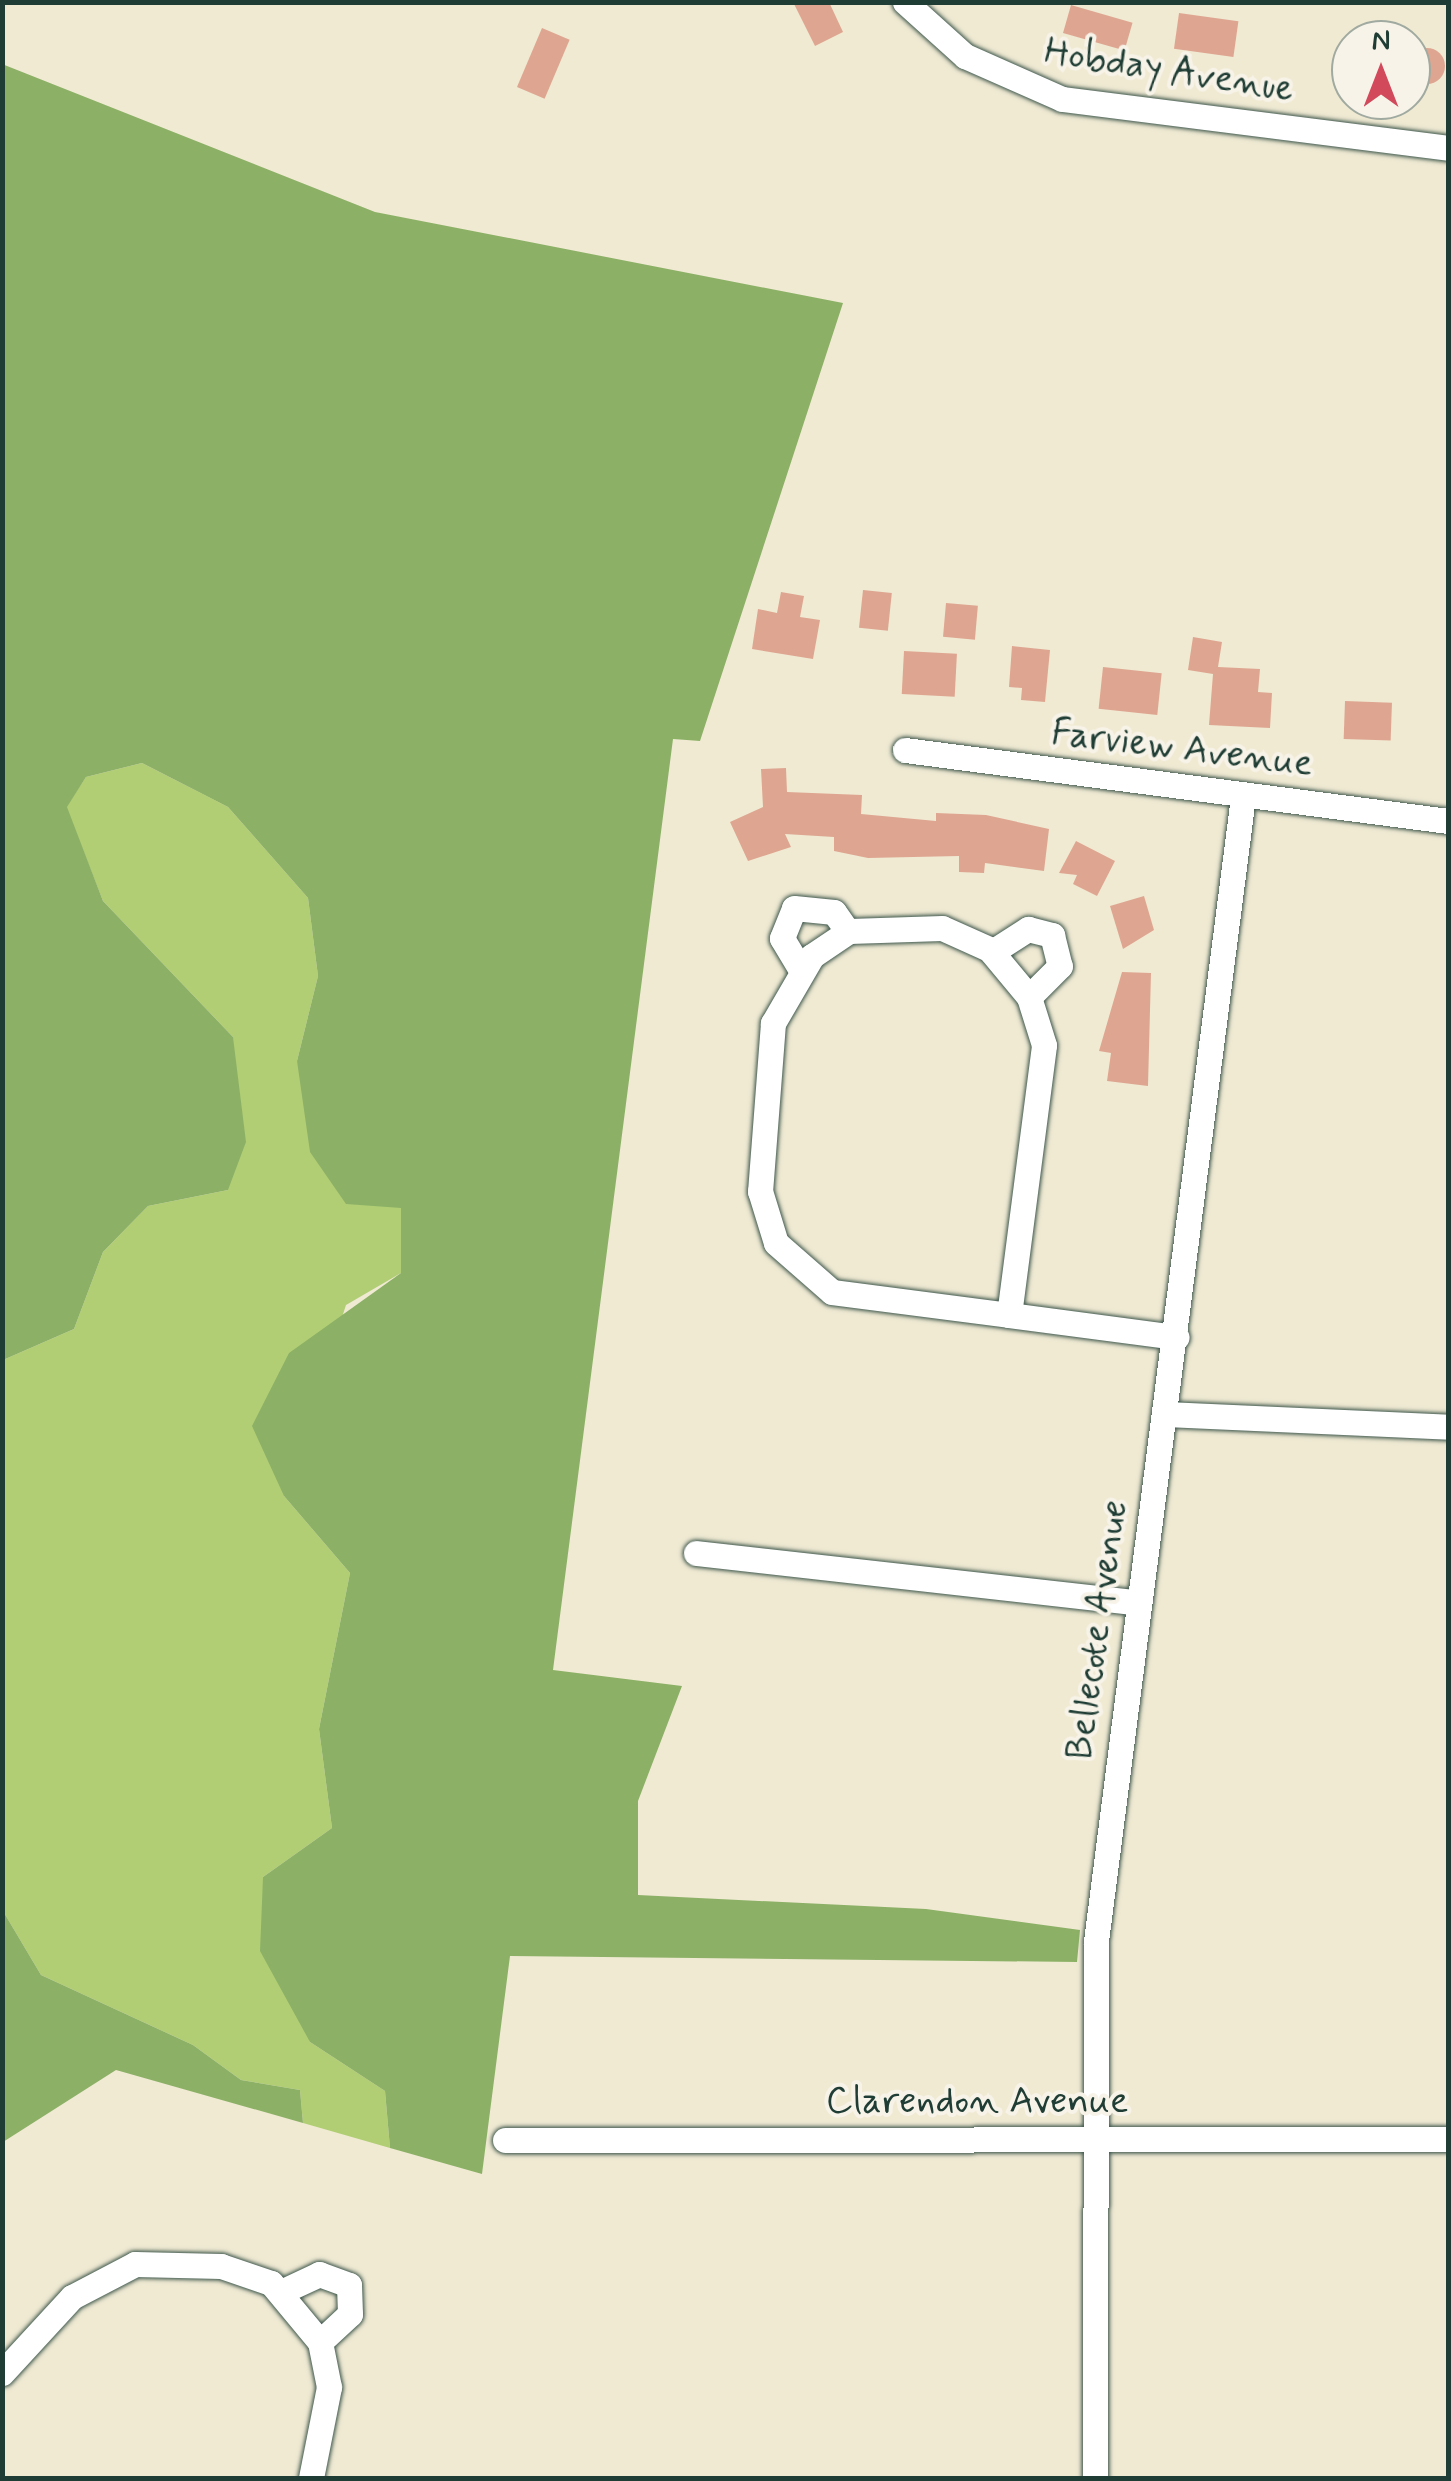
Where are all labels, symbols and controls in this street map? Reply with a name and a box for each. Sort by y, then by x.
north arrow [1331,20,1431,120]
text: N [1372,23,1390,60]
street label: Hobday Avenue [1043,29,1295,113]
street label: Farview Avenue [1054,711,1310,787]
street label: Bellecote Avenue [1057,1495,1139,1765]
street label: Clarendon Avenue [826,2079,1128,2125]

